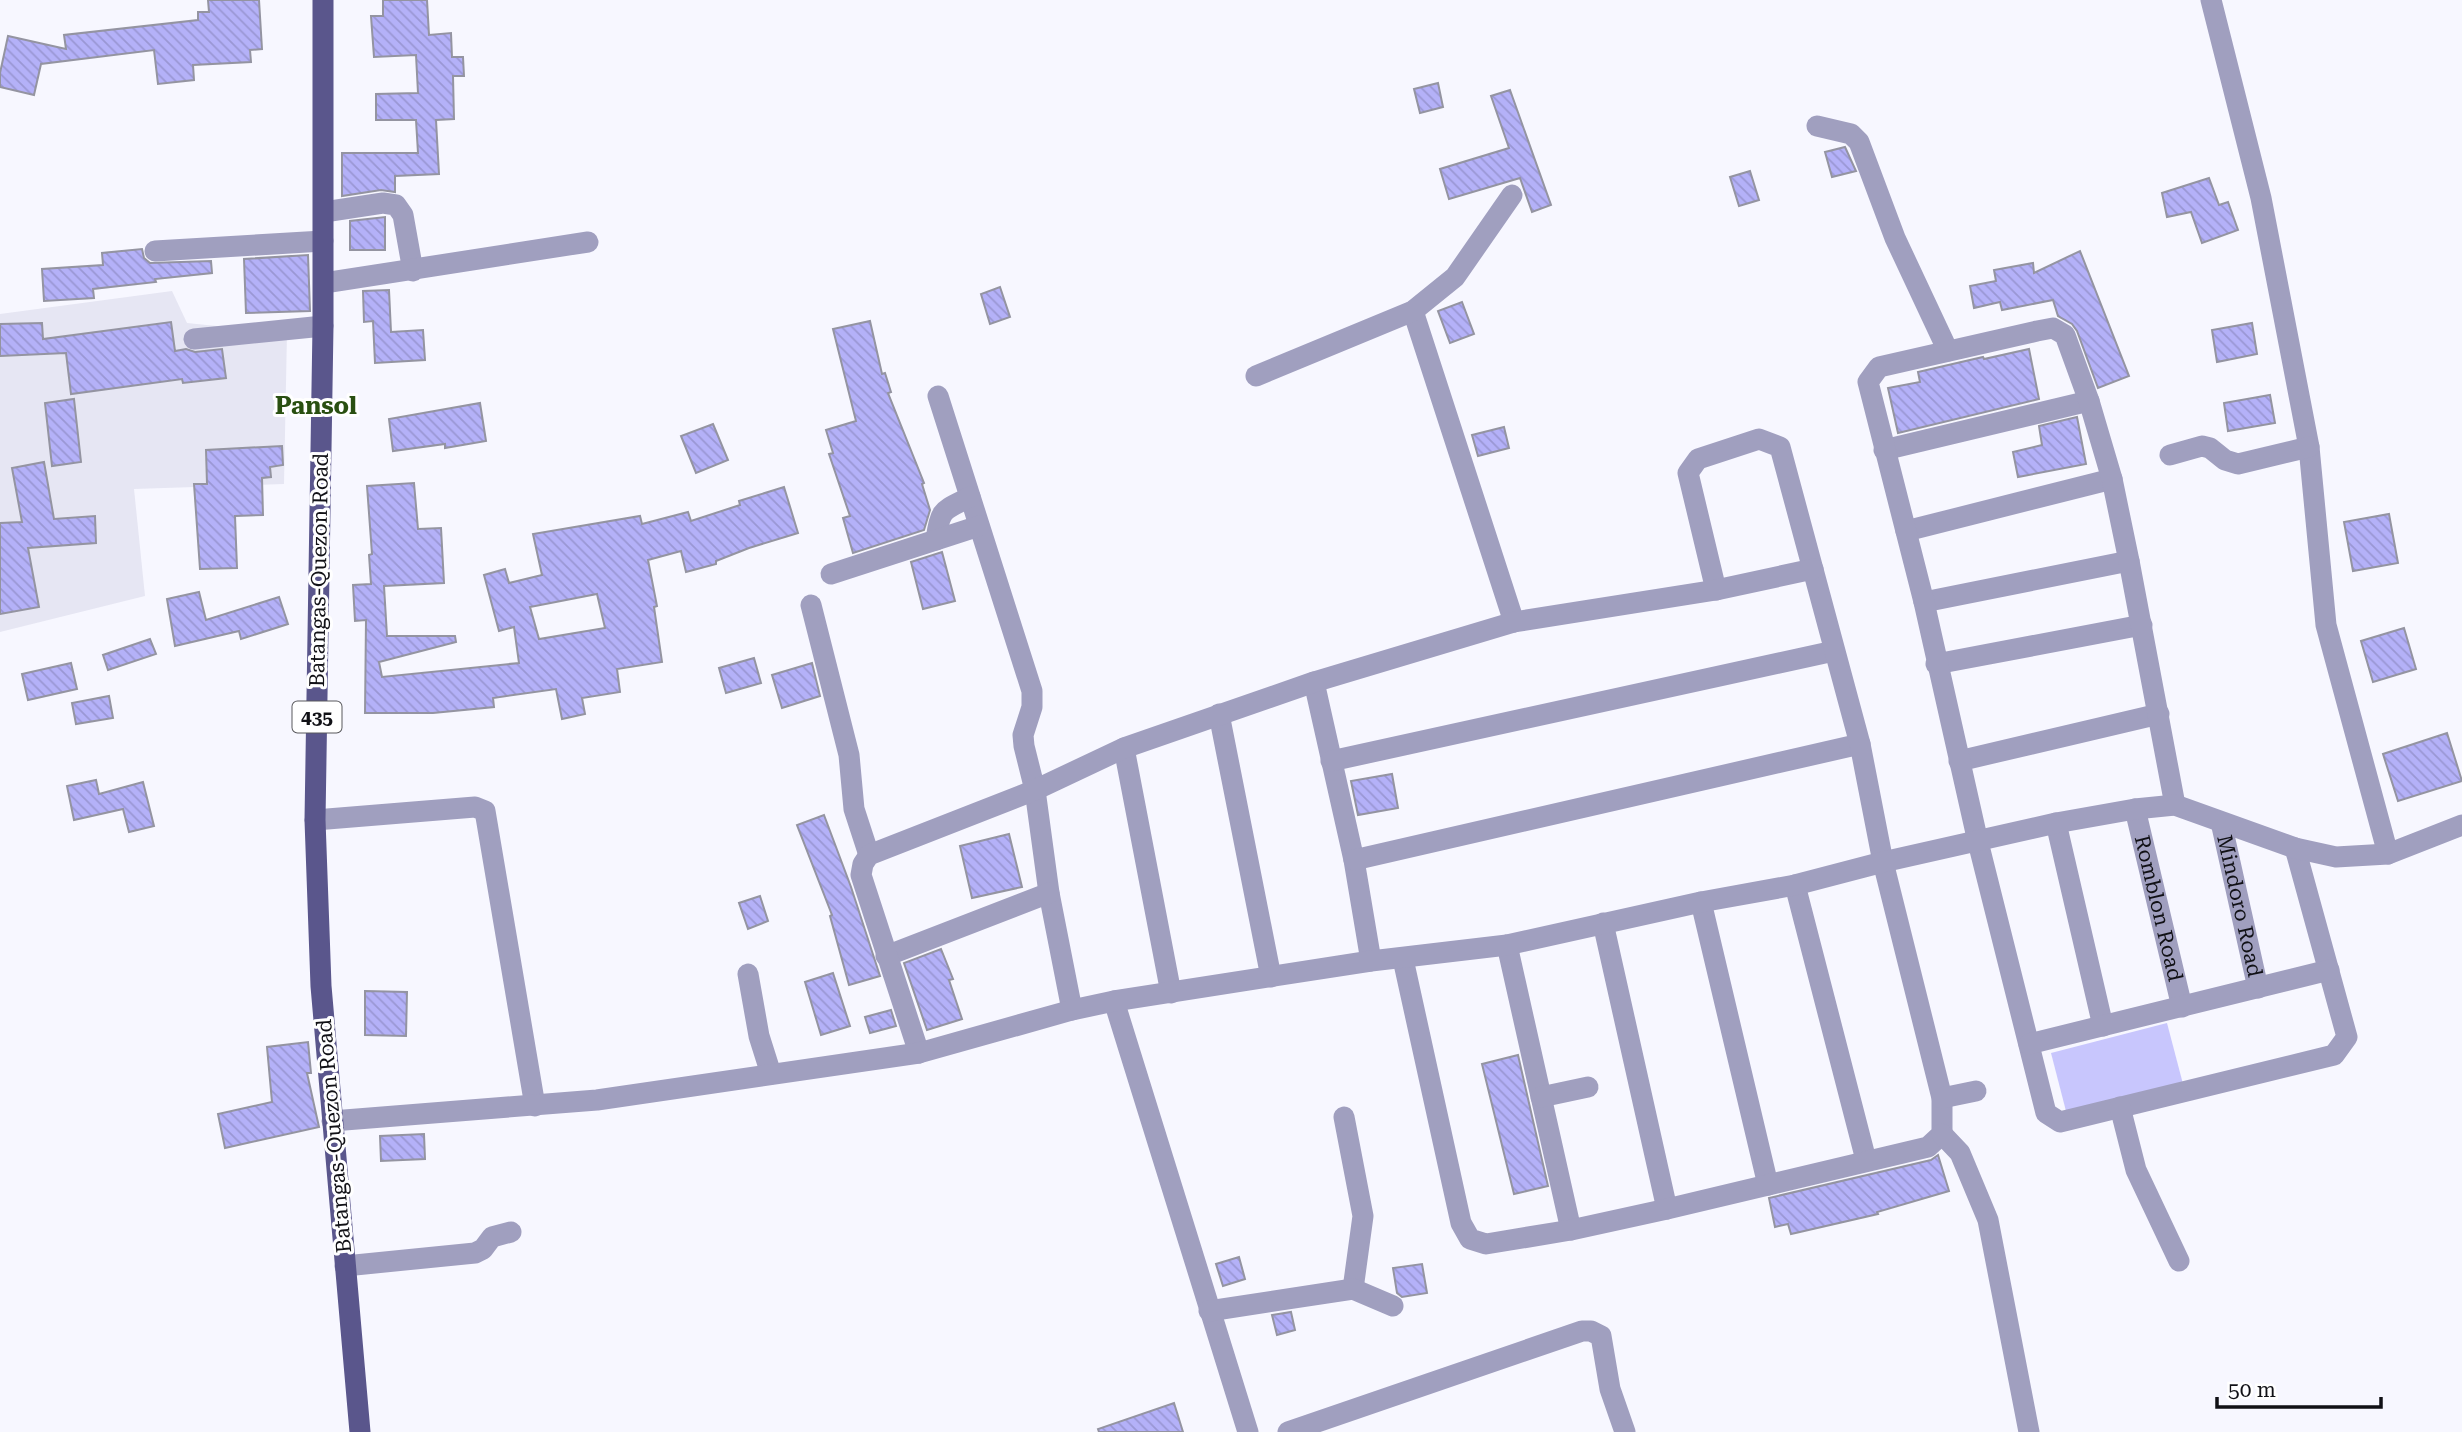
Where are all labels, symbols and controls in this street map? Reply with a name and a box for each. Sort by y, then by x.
district label: Pansol [275,392,357,420]
street label: Batangas-Quezon Road [305,452,333,687]
road number: 435 [292,702,342,732]
street label: Romblon Road [2130,833,2188,984]
street label: Mindoro Road [2212,833,2267,980]
street label: Batangas-Quezon Road [312,1018,356,1254]
scale bar [2217,1366,2382,1410]
text: 50 m [2228,1378,2276,1402]

